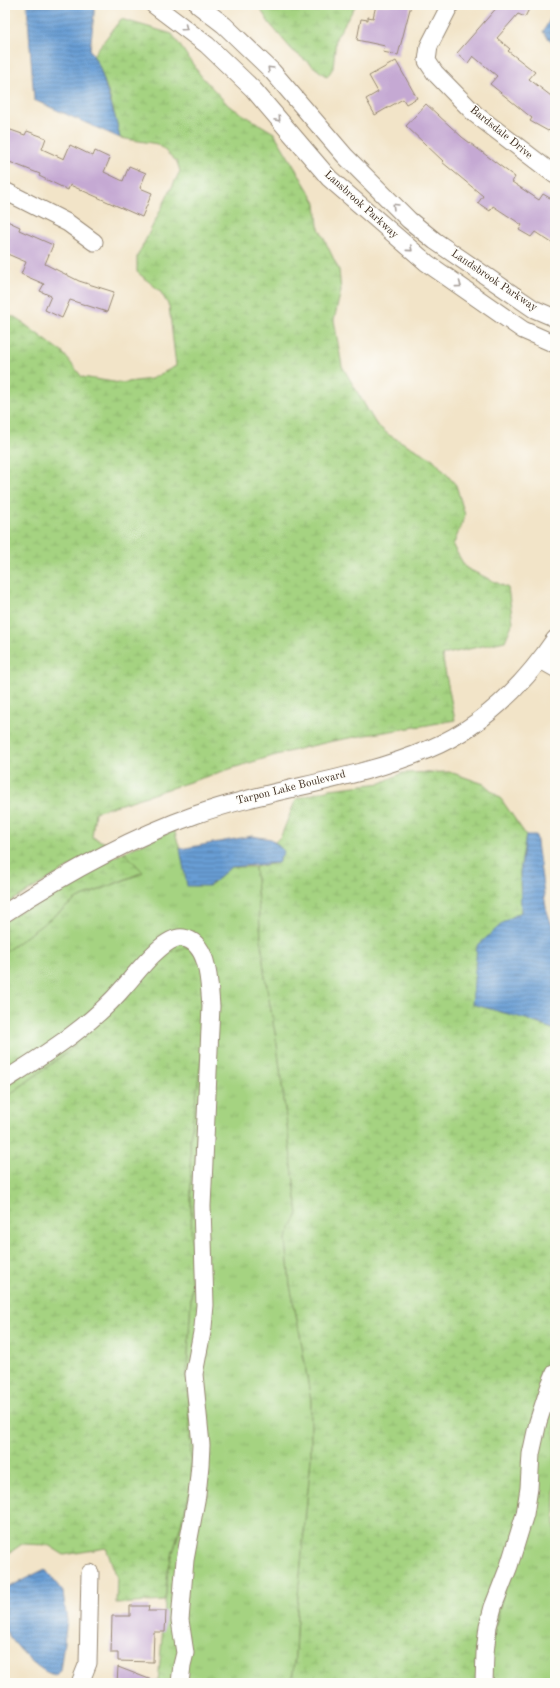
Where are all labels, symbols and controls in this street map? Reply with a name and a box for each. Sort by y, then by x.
one-way arrow [181,24,188,31]
one-way arrow [267,66,275,74]
street label: Bardsdale Drive [468,105,534,161]
one-way arrow [274,114,281,121]
street label: Lansbrook Parkway [322,169,400,241]
one-way arrow [392,203,400,211]
one-way arrow [406,244,413,251]
street label: Landsbrook Parkway [449,248,539,314]
one-way arrow [455,280,462,288]
street label: Tarpon Lake Boulevard [235,769,347,807]

